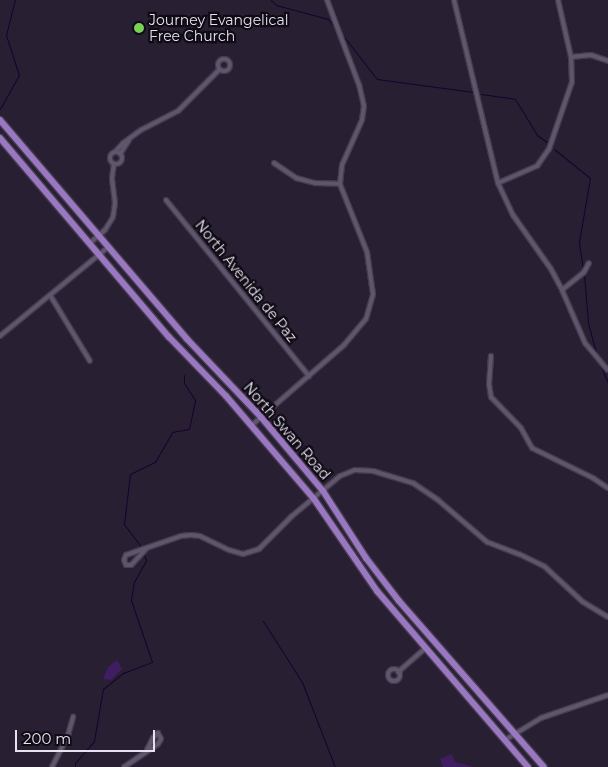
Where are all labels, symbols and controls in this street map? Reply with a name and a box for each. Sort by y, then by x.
place label: Journey Evangelical Free Church [149,12,289,44]
marker: Journey Evangelical Free Church [133,22,145,34]
street label: North Avenida de Paz [192,217,300,345]
street label: North Swan Road [240,379,334,483]
scale bar [18,720,158,752]
text: 200 m [23,729,71,748]

